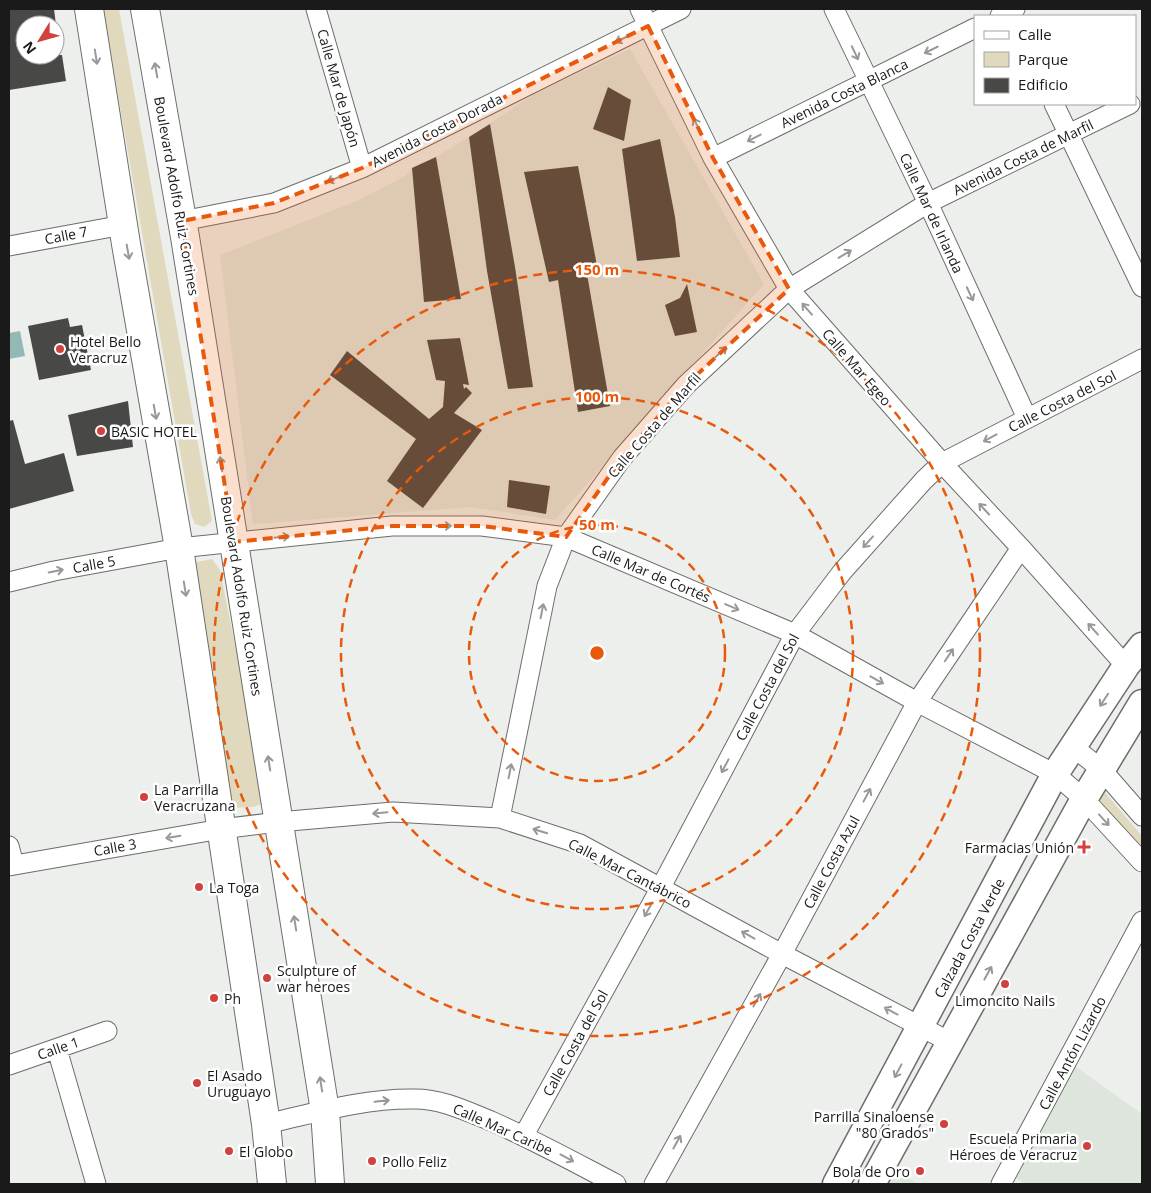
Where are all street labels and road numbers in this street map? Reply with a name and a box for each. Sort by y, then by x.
street label: Calle Mar de Japón [313,27,365,149]
street label: Avenida Costa Blanca [777,54,911,132]
street label: Avenida Costa Dorada [368,89,506,171]
street label: Boulevard Adolfo Ruiz Cortines [150,95,204,297]
street label: Avenida Costa de Marfil [950,115,1096,199]
street label: Calle Mar de Irlanda [896,150,968,276]
street label: Calle 7 [43,222,89,248]
street label: Calle Mar Egeo [818,324,896,410]
street label: Calle Costa del Sol [1005,366,1119,436]
street label: Calle Costa de Marfil [603,368,705,482]
street label: Boulevard Adolfo Ruiz Cortines [217,495,267,697]
street label: Calle Mar de Cortés [589,539,714,607]
street label: Calle 5 [71,551,117,577]
street label: Calle Costa del Sol [731,630,803,744]
street label: Calle Costa Azul [798,812,864,912]
street label: Calle 3 [92,834,138,860]
street label: Calle Mar Cantábrico [565,834,695,912]
street label: Calzada Costa Verde [929,875,1009,1001]
street label: Calle Costa del Sol [538,986,612,1100]
street label: Calle Antón Lizardo [1034,993,1110,1113]
street label: Calle 1 [34,1032,82,1064]
street label: Calle Mar Caribe [450,1099,556,1160]

